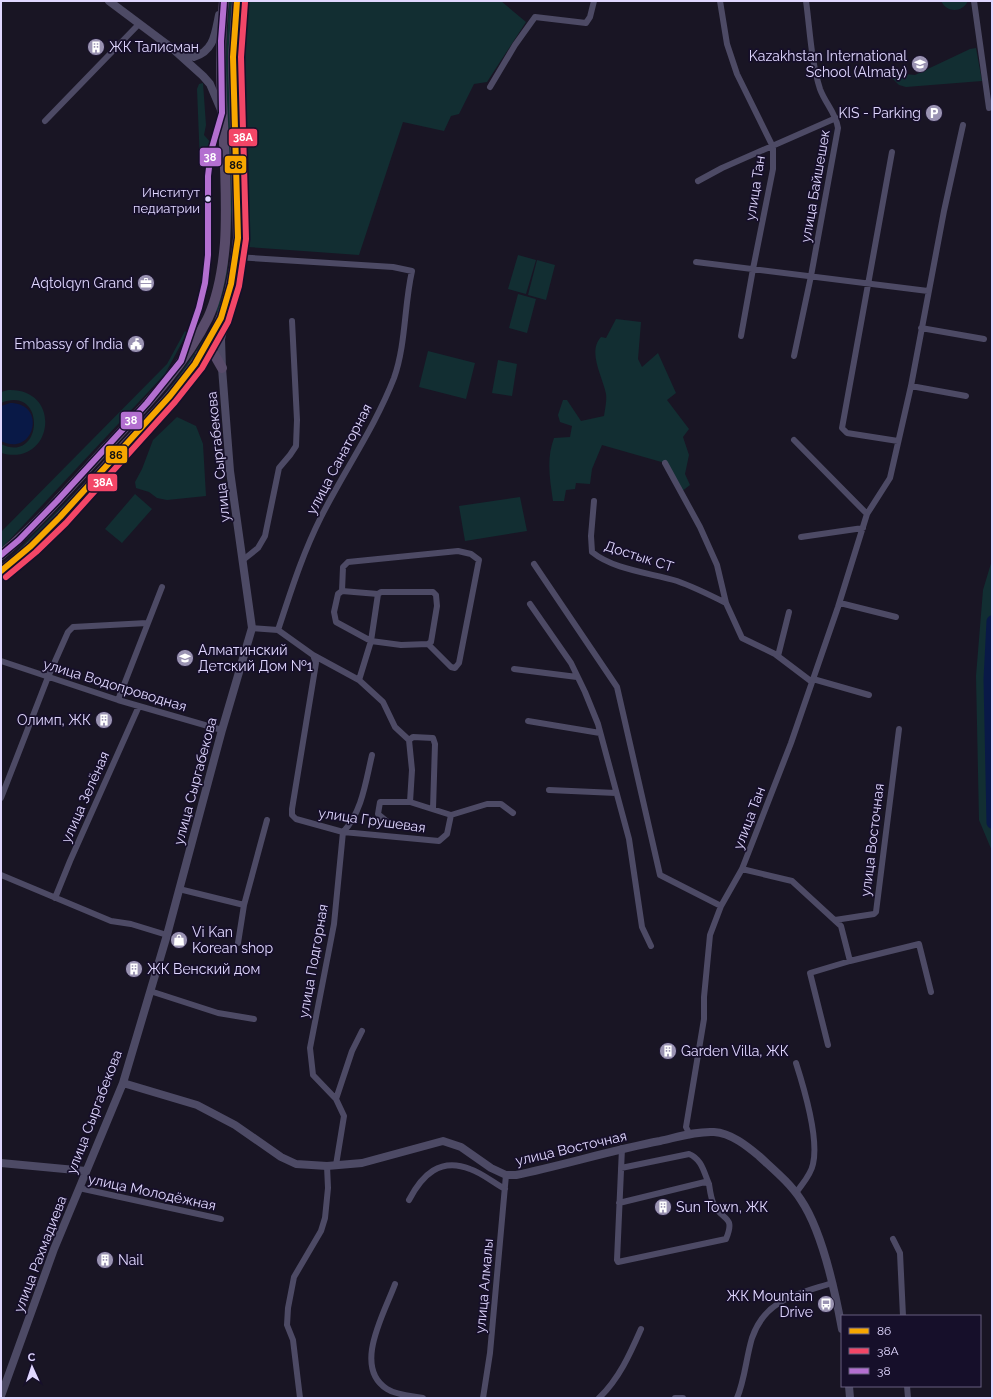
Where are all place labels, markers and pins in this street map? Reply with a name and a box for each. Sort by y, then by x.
building icon: ЖК Талисман [86,37,106,57]
place label: ЖК Талисман [109,39,199,55]
place label: Kazakhstan International School (Almaty) [749,48,907,80]
school or university icon: Kazakhstan International School (Almaty) [910,54,930,74]
parking icon: KIS - Parking [924,103,944,123]
place label: KIS - Parking [839,105,921,121]
place label: Институт педиатрии [133,185,200,216]
marker: Институт педиатрии [203,194,213,204]
office icon: Aqtolqyn Grand [136,273,156,293]
place label: Aqtolqyn Grand [31,275,133,291]
public building icon: Embassy of India [126,334,146,354]
place label: Embassy of India [14,336,123,352]
place label: Алматинский Детский Дом №1 [198,642,313,674]
school or university icon: Алматинский Детский Дом №1 [175,648,195,668]
building icon: Олимп, ЖК [94,710,114,730]
place label: Олимп, ЖК [17,712,91,728]
place label: Vi Kan Korean shop [192,924,273,956]
shop icon: Vi Kan Korean shop [169,930,189,950]
building icon: ЖК Венский дом [124,959,144,979]
place label: ЖК Венский дом [147,961,260,977]
building icon: Garden Villa, ЖК [658,1041,678,1061]
place label: Garden Villa, ЖК [681,1043,789,1059]
building icon: Sun Town, ЖК [653,1197,673,1217]
place label: Sun Town, ЖК [676,1199,768,1215]
building icon: Nail [95,1250,115,1270]
place label: Nail [118,1252,143,1268]
place label: ЖК Mountain Drive [727,1288,813,1320]
bus stop icon: ЖК Mountain Drive [816,1294,836,1314]

